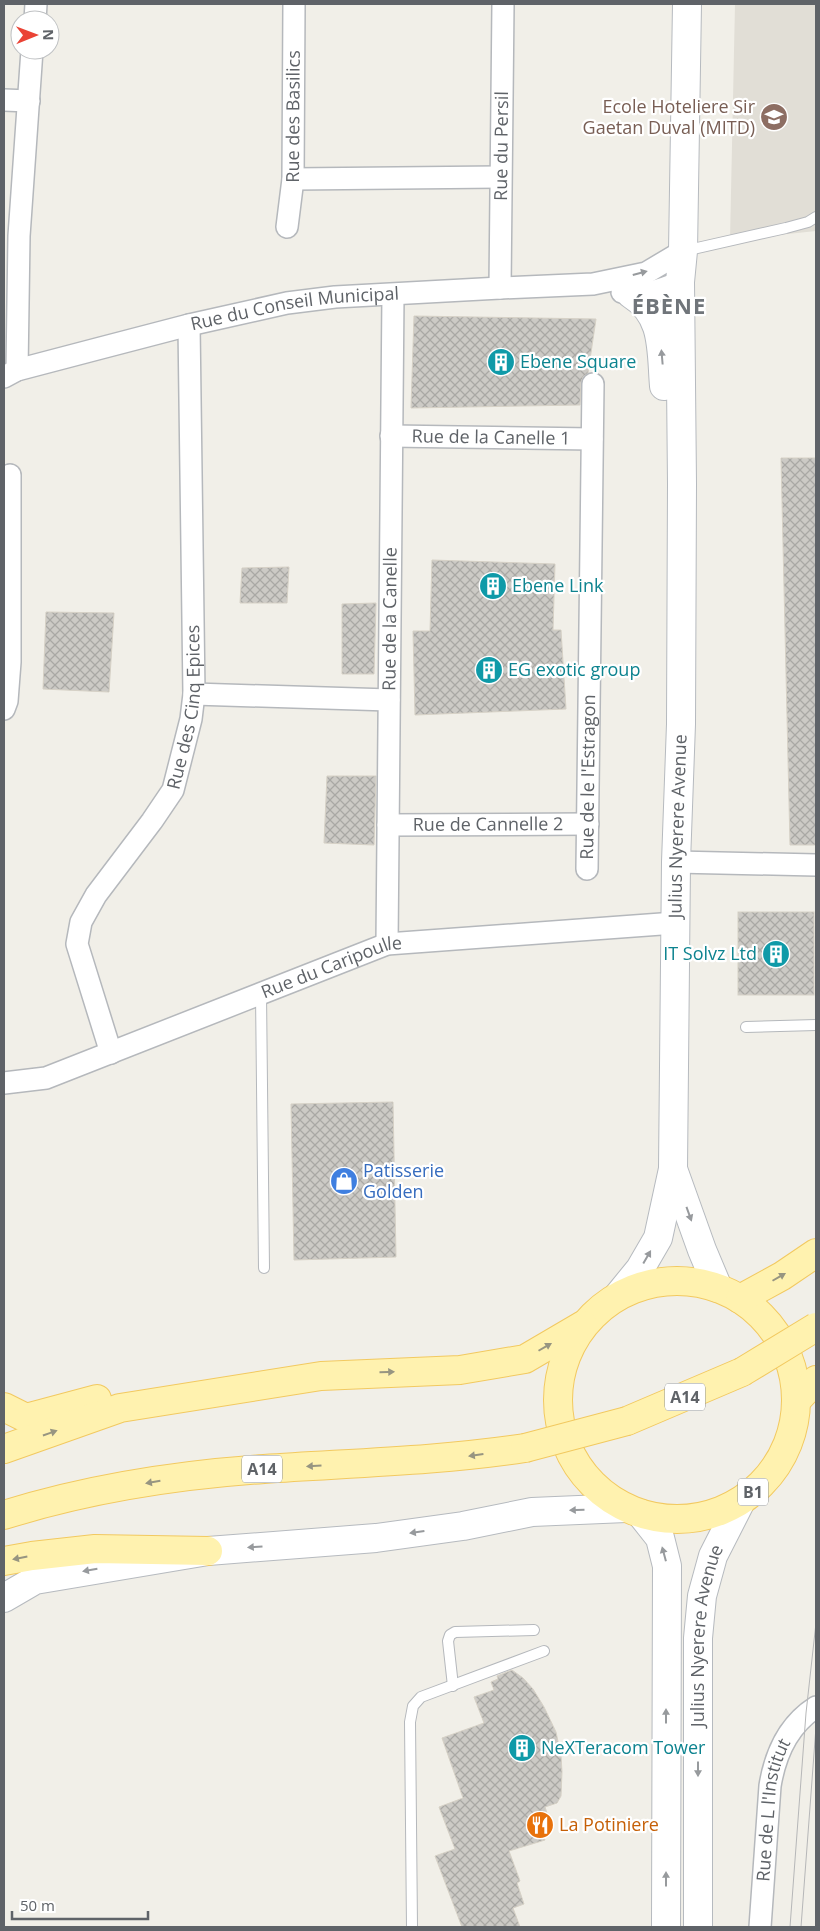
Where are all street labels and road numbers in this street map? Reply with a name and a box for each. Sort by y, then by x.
street label: Rue des Basilics [280,50,305,183]
street label: Rue du Persil [488,91,513,201]
street label: Rue du Conseil Municipal [188,281,400,335]
street label: Rue de la Canelle 1 [411,423,571,450]
street label: Rue de la Canelle [376,547,402,691]
street label: Rue des Cinq Epices [161,625,205,792]
street label: Rue de le I'Estragon [574,694,600,860]
street label: Julius Nyerere Avenue [662,734,692,921]
street label: Rue de Cannelle 2 [413,811,563,836]
street label: Rue du Caripoulle [257,930,403,1003]
road number: A14 [665,1384,705,1410]
road number: A14 [242,1456,282,1482]
road number: B1 [738,1478,768,1505]
street label: Julius Nyerere Avenue [685,1540,728,1729]
street label: Rue de L l'Institut [750,1734,795,1882]

